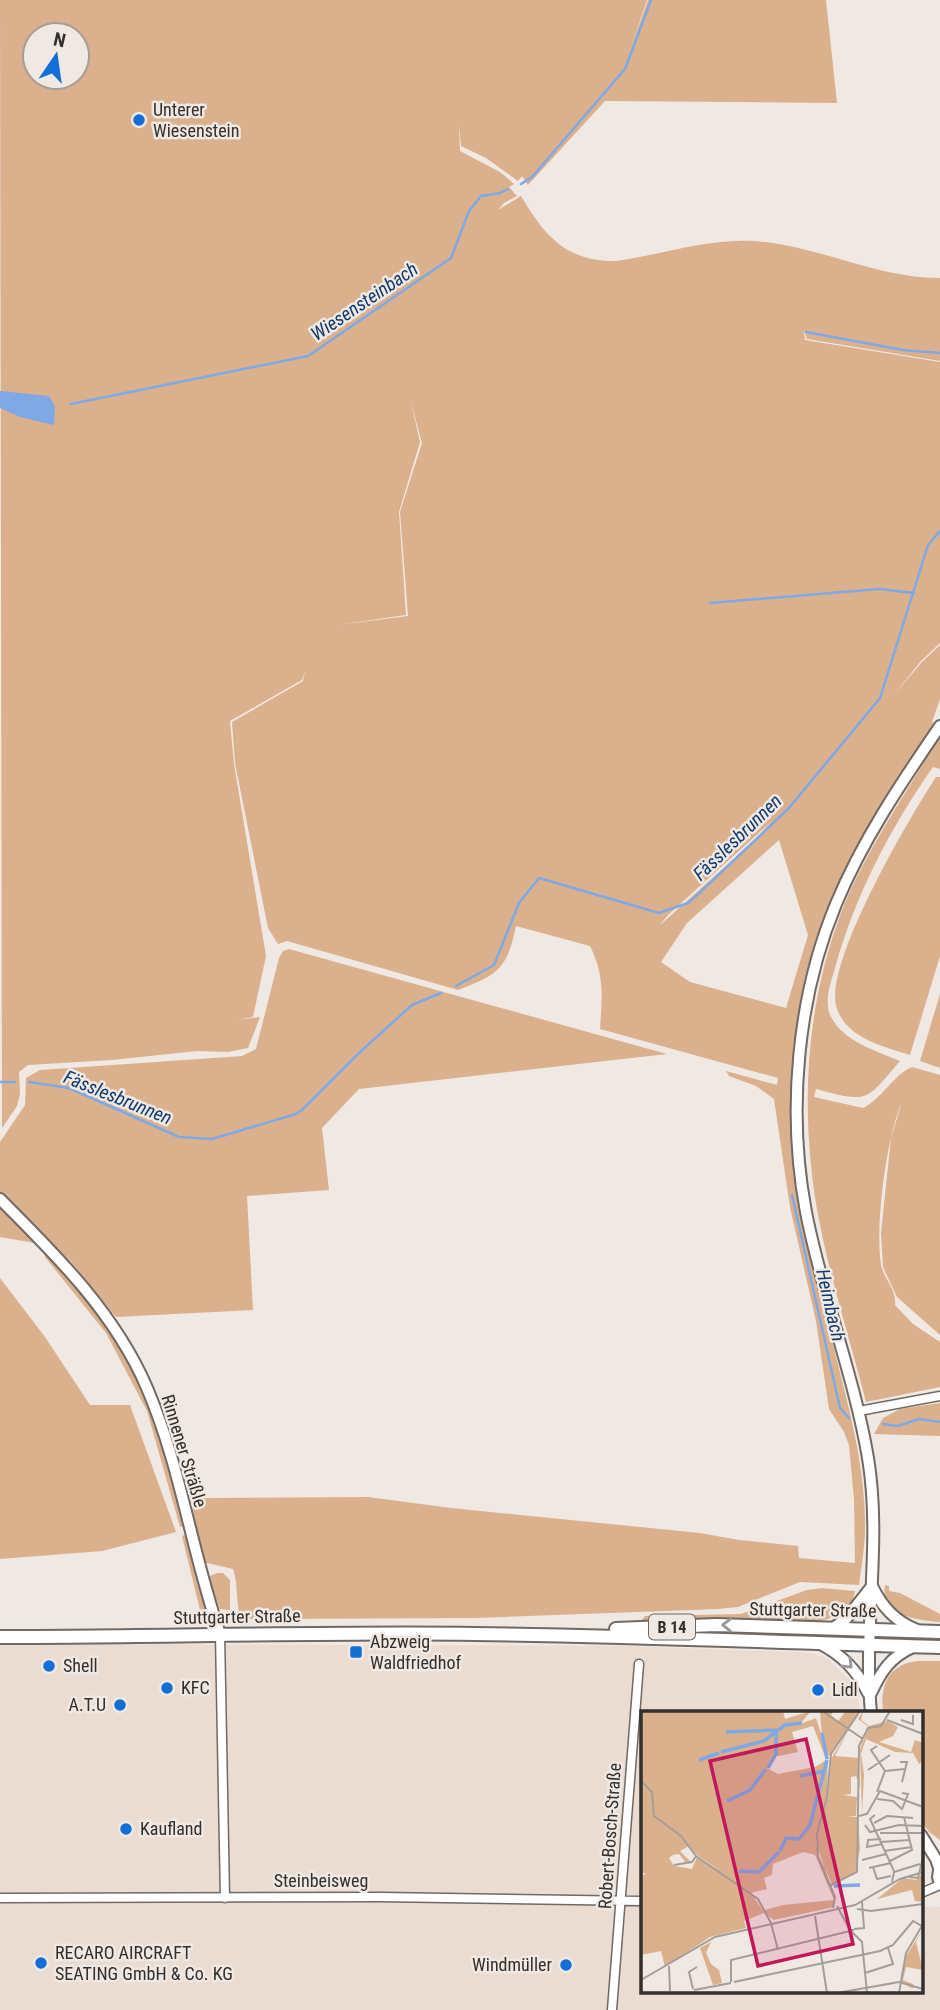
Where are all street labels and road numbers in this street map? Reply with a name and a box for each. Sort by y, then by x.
street label: Rinnener Sträßle [157,1392,212,1510]
street label: Stuttgarter Straße [749,1598,877,1621]
street label: Stuttgarter Straße [173,1605,301,1628]
road number: B 14 [649,1614,695,1639]
street label: Robert-Bosch-Straße [594,1762,625,1910]
street label: Steinbeisweg [274,1870,368,1891]

